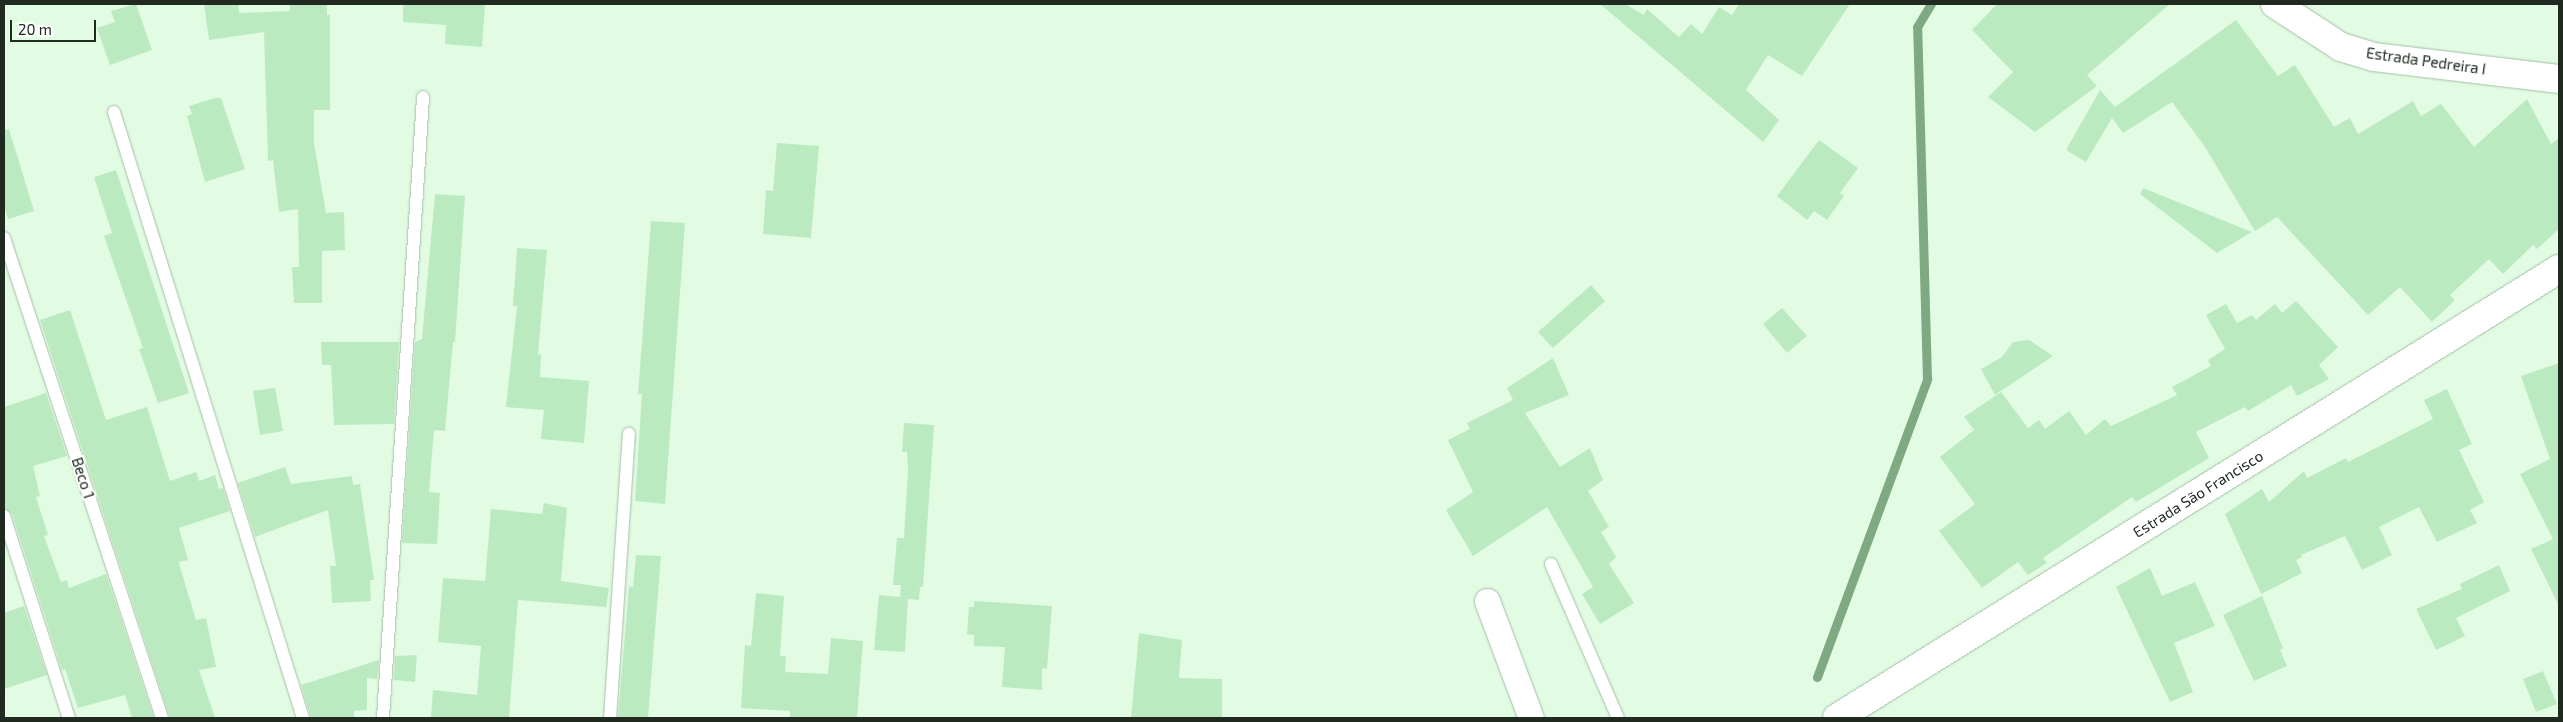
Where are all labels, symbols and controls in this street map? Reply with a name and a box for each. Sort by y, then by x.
scale bar [12,10,99,42]
text: 20 m [18,20,52,38]
street label: Estrada Pedreira I [2365,44,2487,78]
street label: Estrada São Francisco [2130,447,2266,541]
street label: Beco 1 [68,455,98,501]

